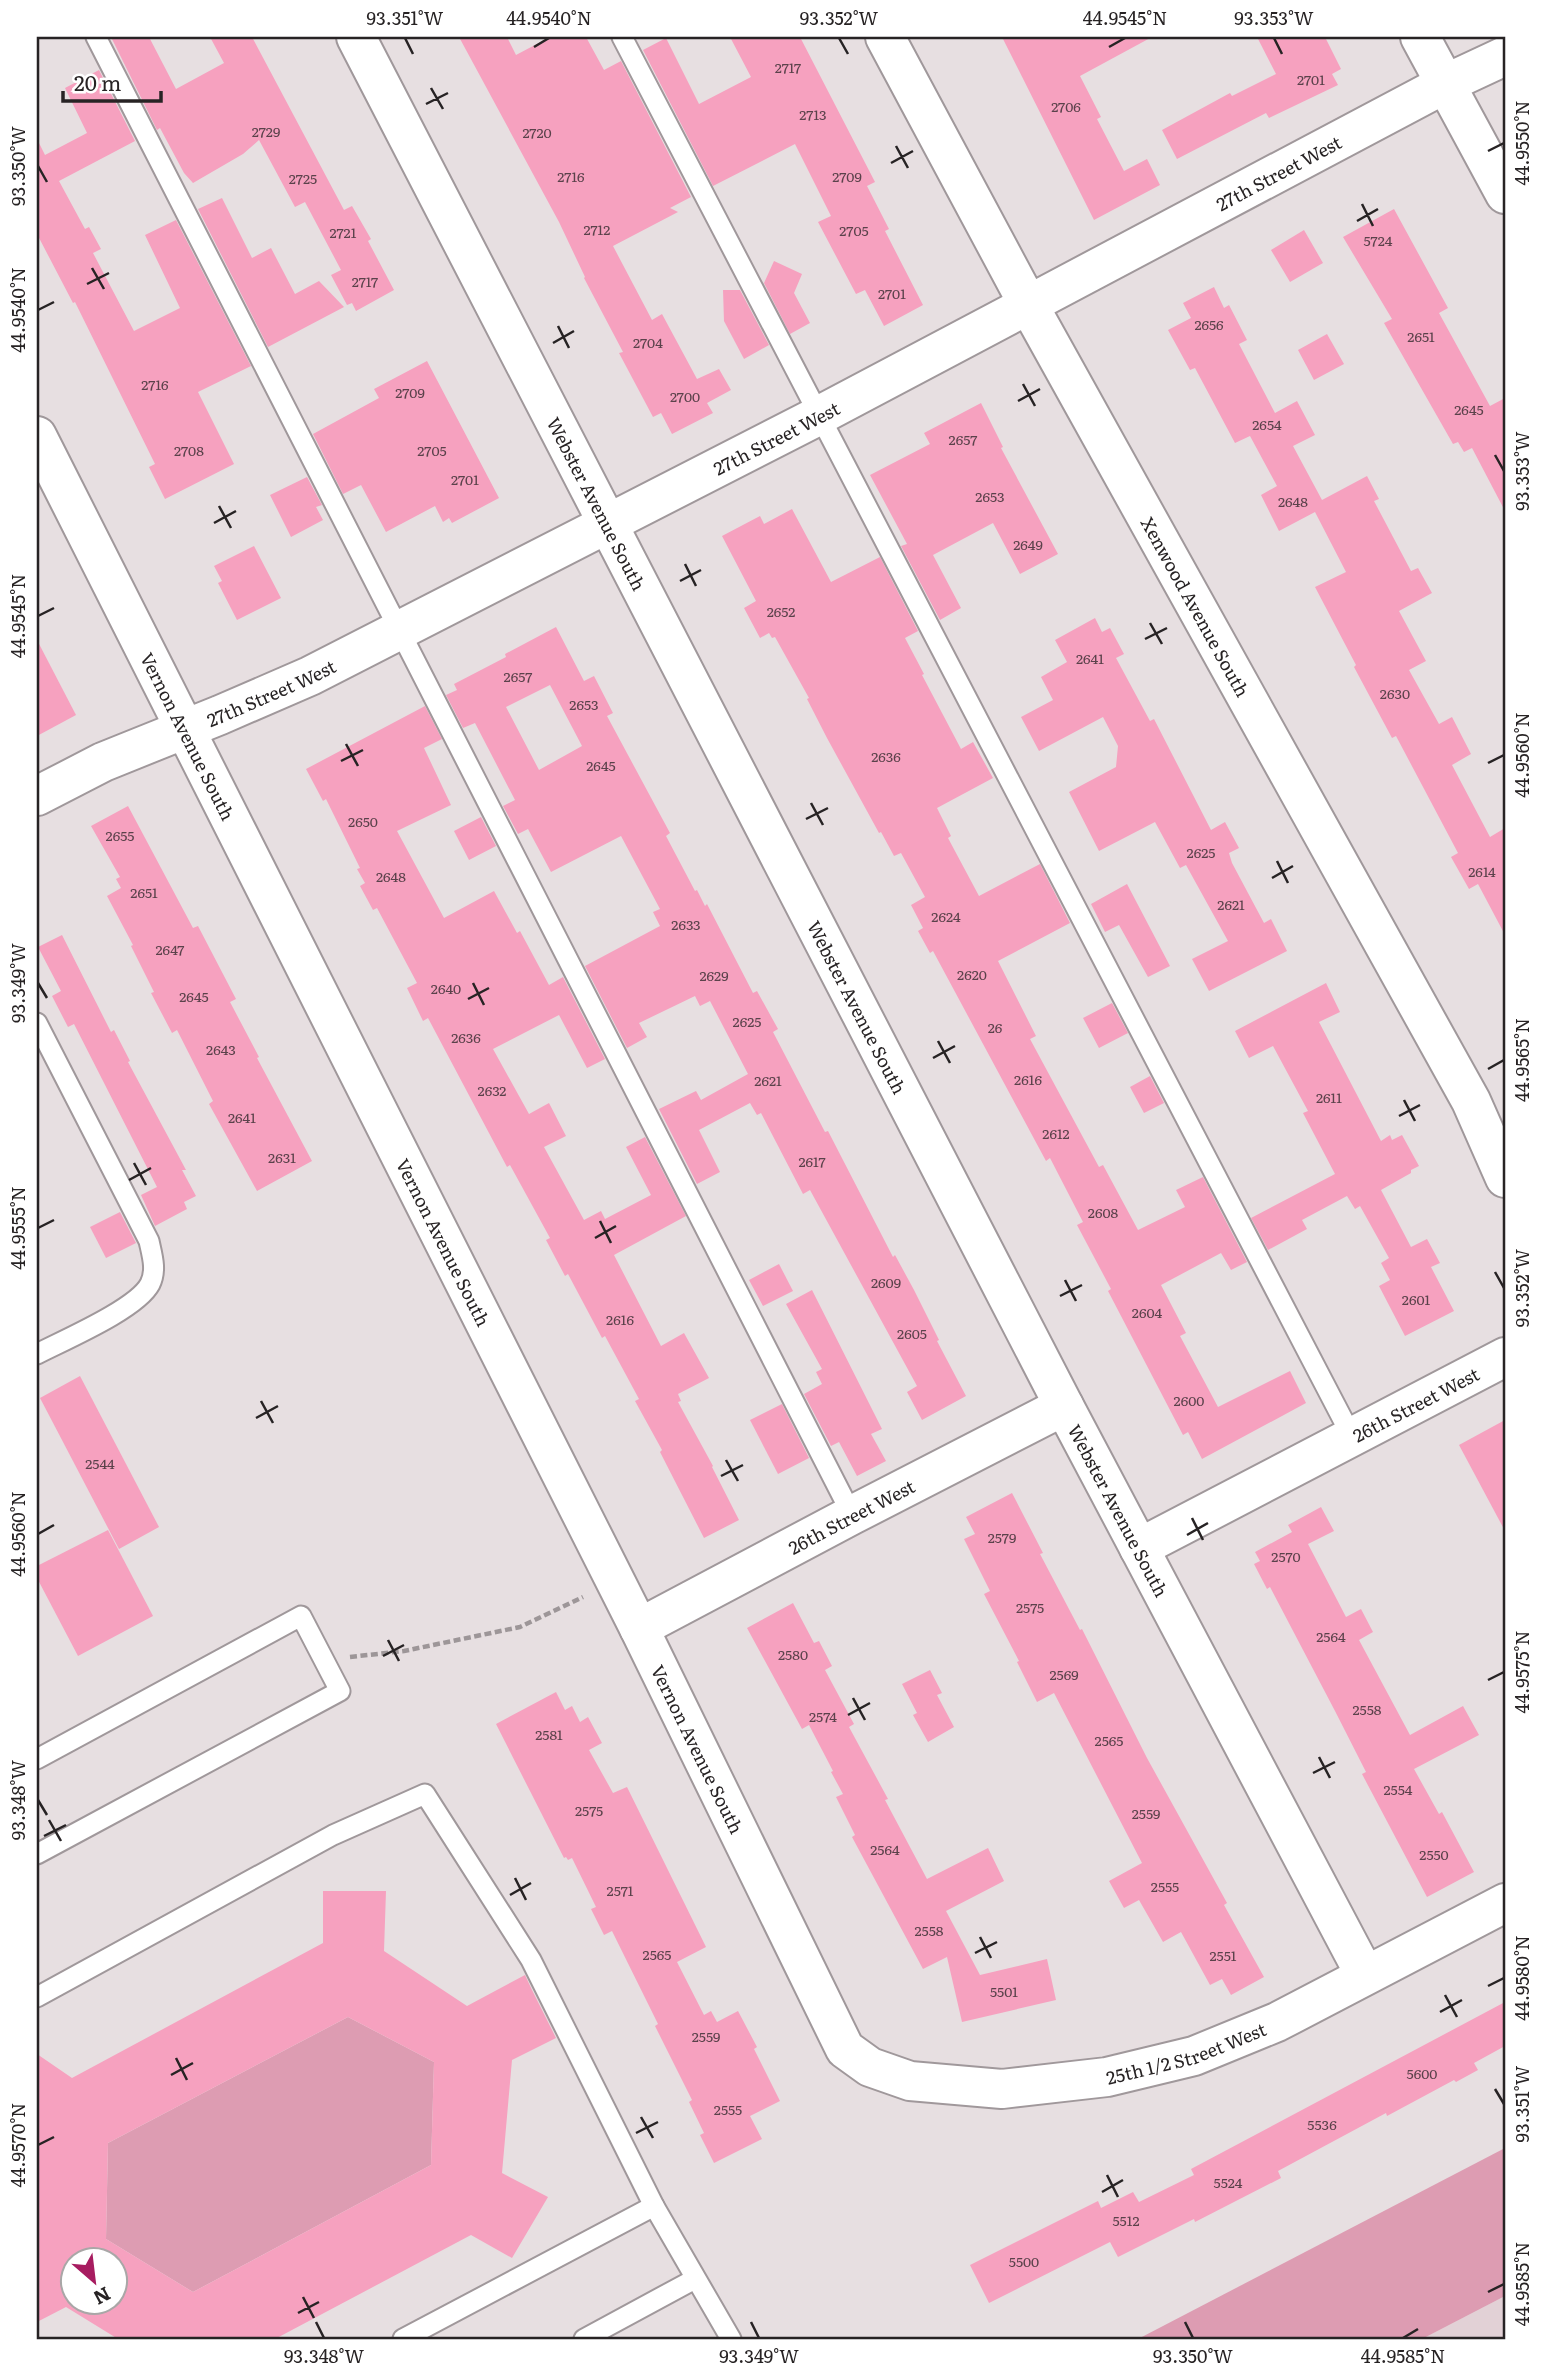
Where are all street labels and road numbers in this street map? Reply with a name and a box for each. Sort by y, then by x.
street label: 27th Street West [1211,128,1346,217]
street label: 27th Street West [708,393,845,481]
street label: Webster Avenue South [541,412,653,595]
street label: Xenwood Avenue South [1135,512,1257,701]
street label: Vernon Avenue South [135,647,242,825]
street label: 27th Street West [202,651,341,733]
street label: Webster Avenue South [802,915,914,1099]
street label: Vernon Avenue South [390,1153,498,1331]
street label: 26th Street West [1348,1359,1484,1448]
street label: Webster Avenue South [1062,1419,1176,1601]
street label: 26th Street West [783,1471,920,1560]
street label: Vernon Avenue South [645,1660,751,1838]
street label: 25th 1/2 Street West [1103,2014,1270,2090]

